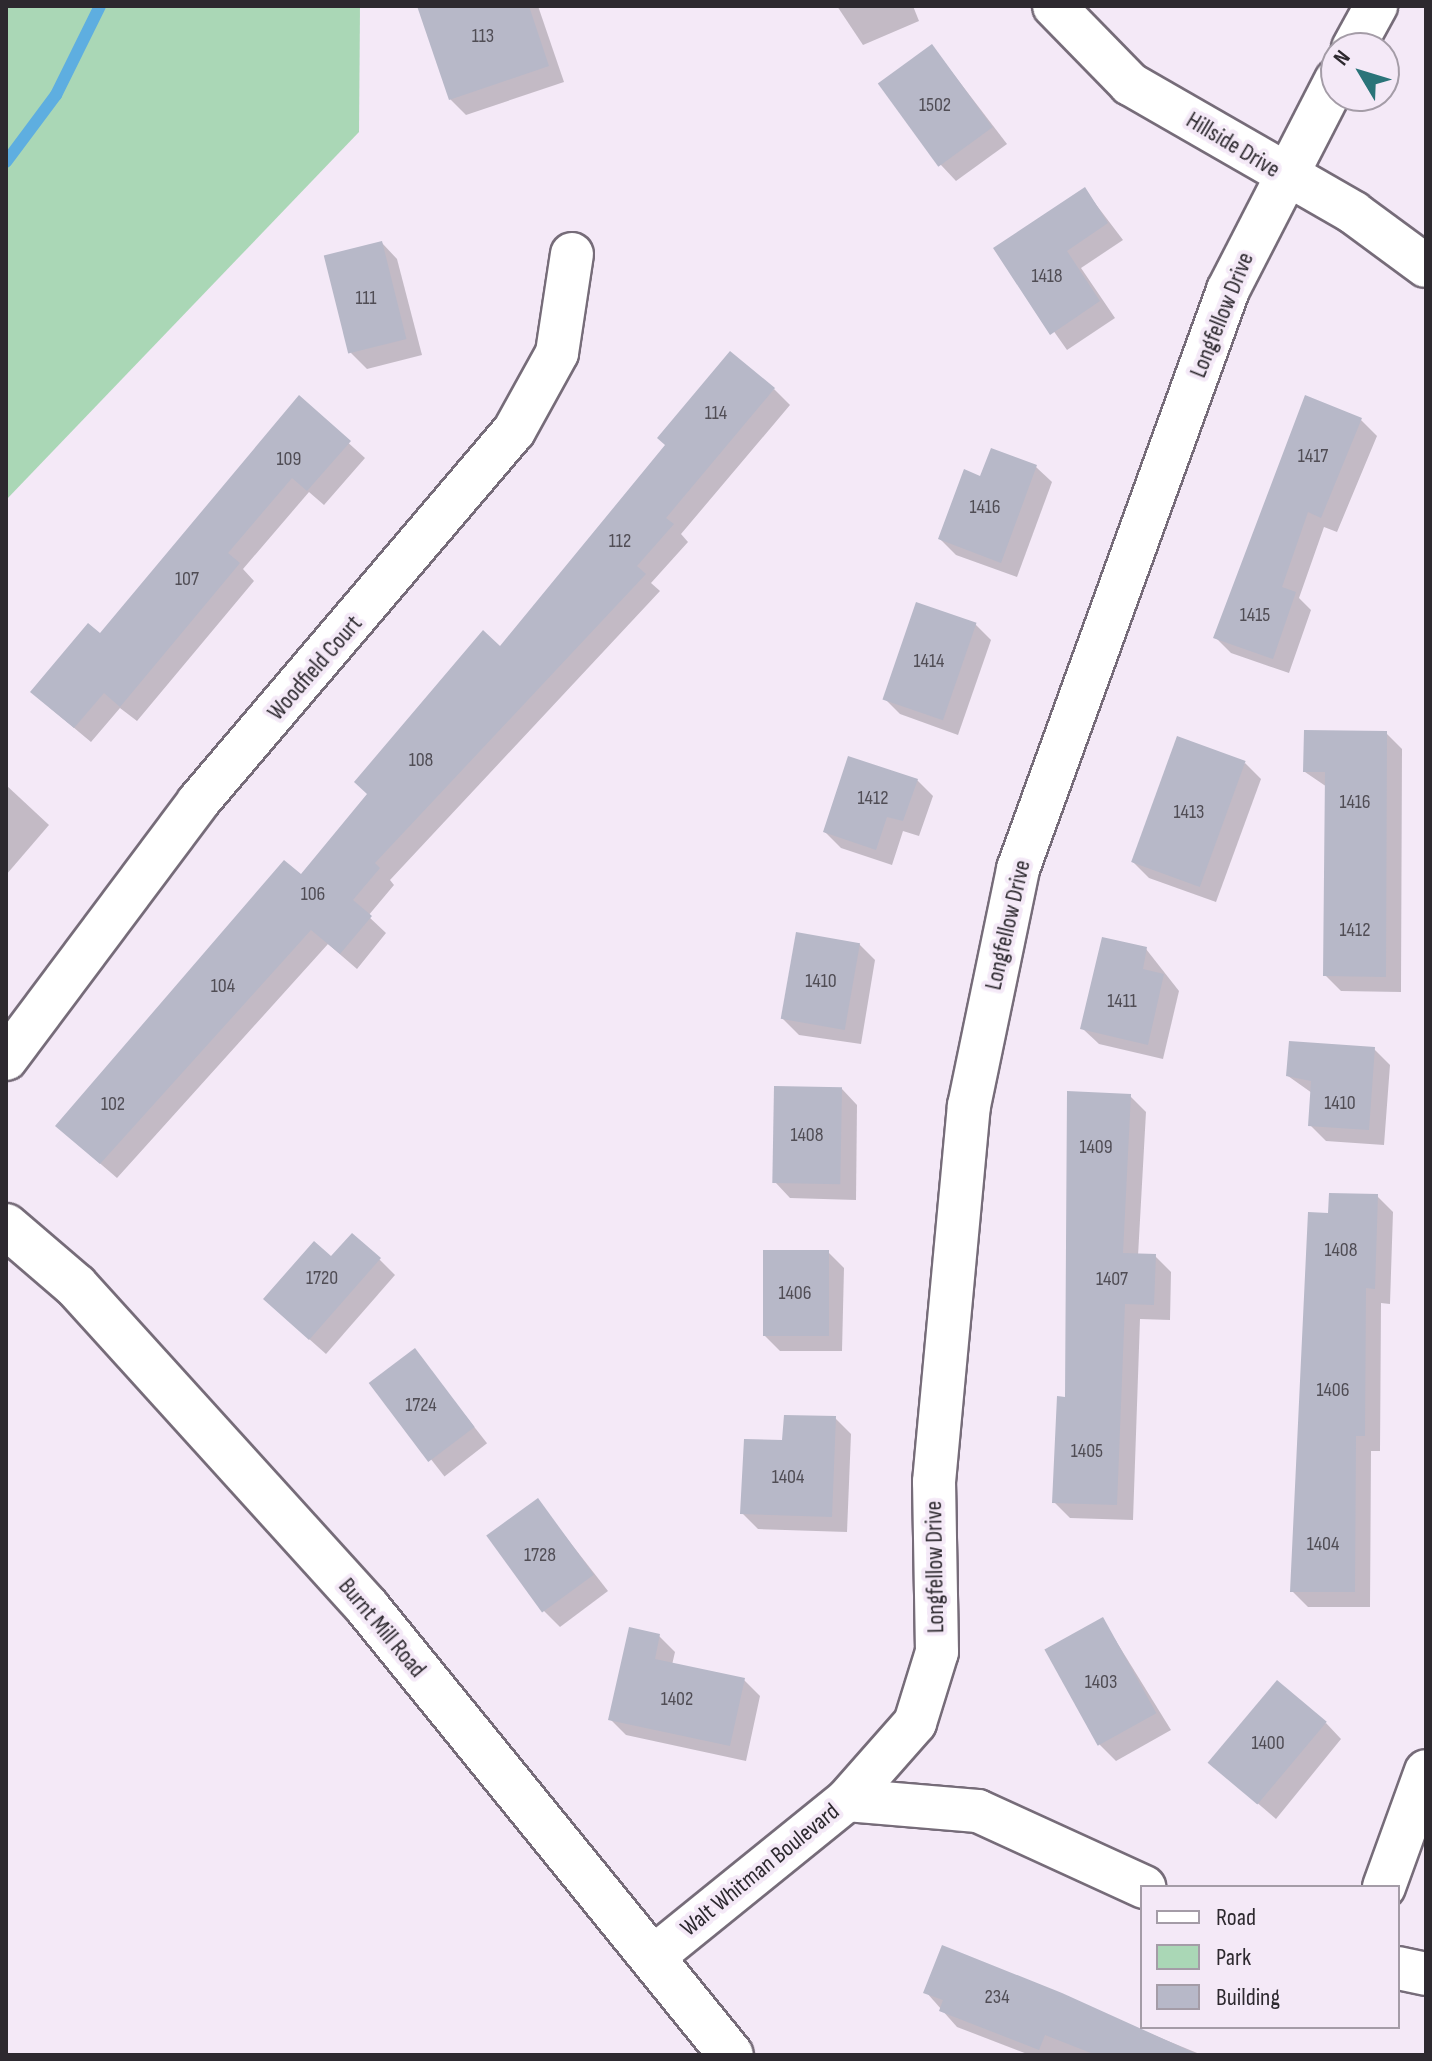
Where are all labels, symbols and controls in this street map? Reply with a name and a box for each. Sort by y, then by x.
house number: 113 [472,24,494,48]
north arrow [1320,32,1400,112]
text: N [1328,45,1357,71]
house number: 1502 [919,93,951,117]
street label: Hillside Drive [1181,106,1285,184]
street label: Longfellow Drive [1184,248,1260,382]
house number: 1418 [1031,264,1063,288]
house number: 111 [356,286,376,310]
house number: 114 [705,401,727,425]
house number: 1417 [1298,444,1328,468]
house number: 109 [277,447,301,471]
house number: 1416 [969,495,1001,519]
house number: 112 [609,529,631,553]
house number: 107 [175,567,199,591]
house number: 1415 [1240,603,1270,627]
street label: Woodfield Court [262,610,368,726]
house number: 1414 [914,649,944,673]
house number: 108 [409,748,433,772]
house number: 1412 [858,786,888,810]
house number: 1416 [1339,790,1371,814]
house number: 1413 [1174,800,1204,824]
street label: Longfellow Drive [979,857,1037,993]
house number: 106 [301,882,325,906]
house number: 1412 [1340,918,1370,942]
house number: 1410 [805,969,837,993]
house number: 104 [211,974,235,998]
house number: 1411 [1107,989,1137,1013]
house number: 1410 [1324,1091,1356,1115]
house number: 102 [101,1092,125,1116]
house number: 1408 [790,1123,824,1147]
house number: 1409 [1079,1135,1113,1159]
house number: 1408 [1324,1238,1358,1262]
house number: 1720 [306,1266,338,1290]
house number: 1407 [1096,1267,1128,1291]
house number: 1406 [778,1281,812,1305]
house number: 1406 [1316,1378,1350,1402]
house number: 1724 [405,1393,437,1417]
house number: 1405 [1071,1439,1103,1463]
house number: 1404 [772,1465,804,1489]
street label: Longfellow Drive [919,1501,951,1633]
house number: 1404 [1307,1532,1339,1556]
house number: 1728 [524,1543,556,1567]
street label: Burnt Mill Road [332,1573,432,1683]
house number: 1403 [1085,1670,1117,1694]
house number: 1402 [661,1687,693,1711]
house number: 1400 [1251,1731,1285,1755]
street label: Walt Whitman Boulevard [675,1797,845,1943]
legend [1140,1885,1400,2029]
text: Road [1216,1903,1256,1932]
text: Park [1216,1943,1251,1972]
text: Building [1216,1983,1280,2012]
house number: 234 [984,1985,1010,2009]

